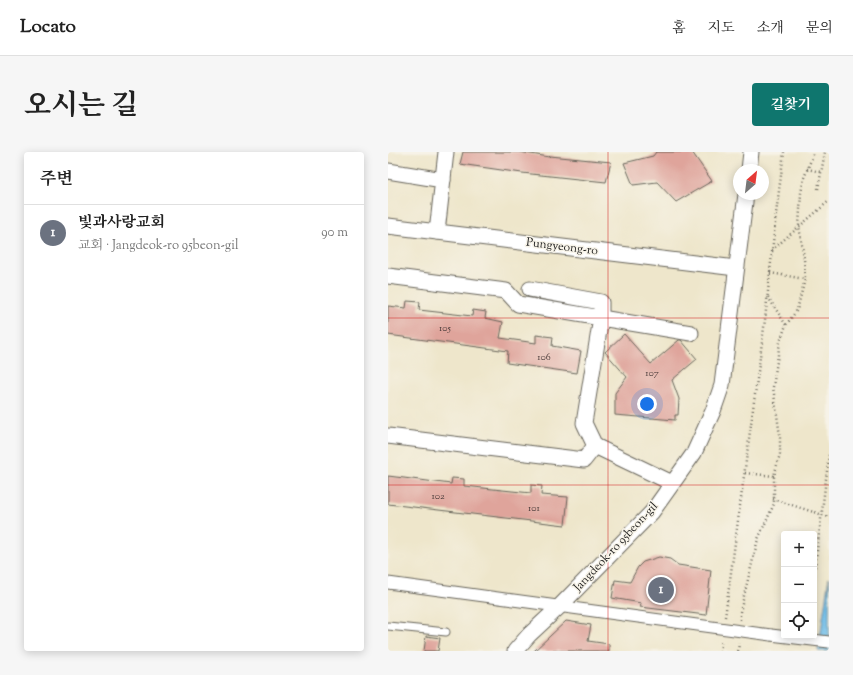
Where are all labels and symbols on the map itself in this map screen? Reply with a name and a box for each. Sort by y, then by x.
north arrow [733,164,769,200]
street label: Pungyeong-ro [525,234,599,260]
house number: 105 [439,321,452,336]
house number: 106 [537,350,551,365]
house number: 107 [645,366,659,381]
your location [637,394,657,414]
house number: 102 [431,489,445,504]
street label: Jangdeok-ro 95beon-gil [569,498,663,597]
house number: 101 [528,501,541,516]
pin: 1 [648,575,674,605]

